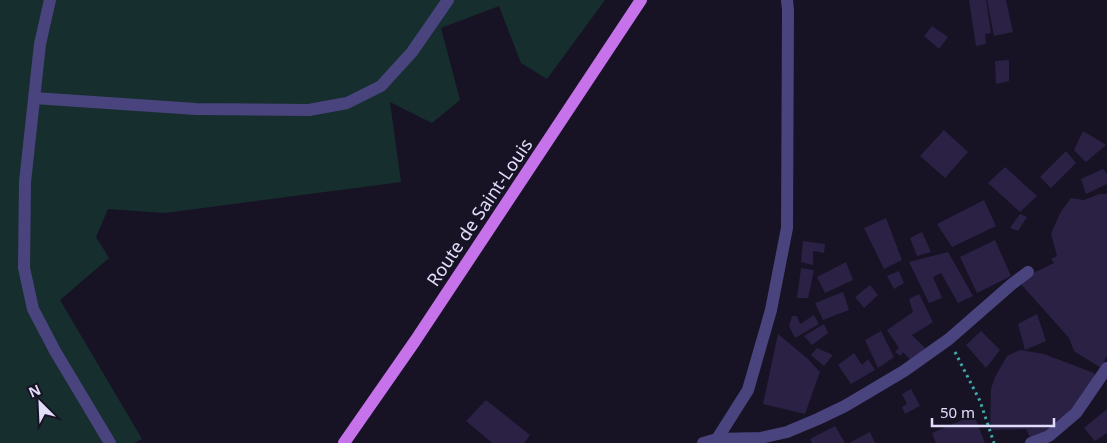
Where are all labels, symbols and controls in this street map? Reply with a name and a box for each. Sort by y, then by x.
street label: Route de Saint-Louis [421,133,537,291]
north arrow [15,378,65,428]
text: N [25,380,44,402]
scale bar [932,396,1054,428]
text: 50 m [940,402,975,422]

